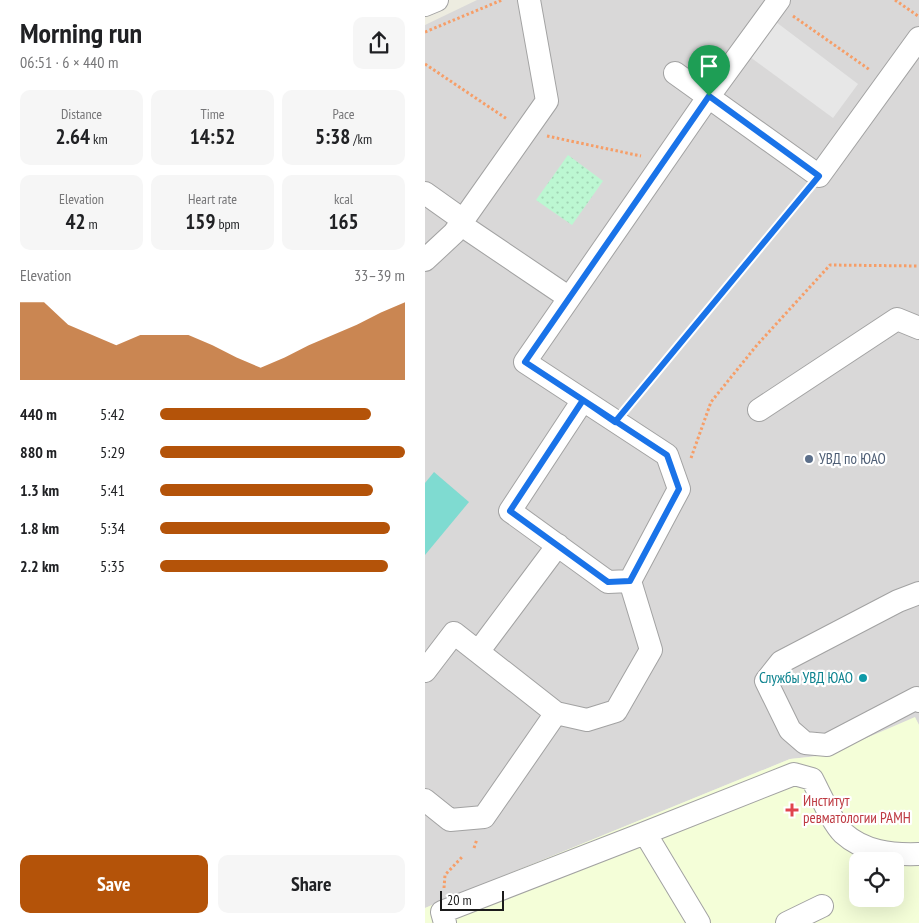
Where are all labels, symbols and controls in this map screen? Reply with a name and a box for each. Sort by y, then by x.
text: Morning run [20,14,142,51]
button: share [353,17,405,69]
pin [688,45,730,96]
text: 06:51 · 6 × 440 m [20,52,118,72]
icon: arrive [695,52,723,80]
text: Distance [61,105,102,123]
text: Time [200,105,225,123]
text: Pace [332,105,355,123]
text: 2.64 [55,123,90,150]
text: 14:52 [190,123,235,150]
text: 5:38 [315,123,350,150]
text: km [90,130,108,148]
text: /km [350,130,372,148]
text: Elevation [59,190,104,208]
text: Heart rate [188,190,237,208]
text: kcal [334,190,353,208]
text: 42 [65,208,85,235]
text: 159 [185,208,215,235]
text: 165 [328,208,359,235]
text: m [85,215,98,233]
text: bpm [215,215,240,233]
text: Elevation [20,265,71,285]
text: 33–39 m [354,265,405,285]
text: 440 m [20,404,57,424]
text: 5:42 [100,404,125,424]
text: 880 m [20,442,57,462]
text: 5:29 [100,442,125,462]
place label: УВД по ЮАО [819,449,886,468]
marker: УВД по ЮАО [803,453,815,465]
text: 1.3 km [20,480,59,500]
text: 5:41 [100,480,125,500]
text: 1.8 km [20,518,59,538]
text: 5:34 [100,518,125,538]
text: 2.2 km [20,556,59,576]
text: 5:35 [100,556,125,576]
place label: Службы УВД ЮАО [759,668,853,687]
marker: Службы УВД ЮАО [857,672,869,684]
place label: Институт ревматологии РАМН [803,791,911,827]
marker: Институт ревматологии РАМН [785,803,799,817]
map controls [849,852,904,907]
button: locate [849,852,904,907]
button: Save [20,855,208,913]
button: Share [218,855,405,913]
scale bar [440,888,504,911]
text: 20 m [447,891,472,909]

